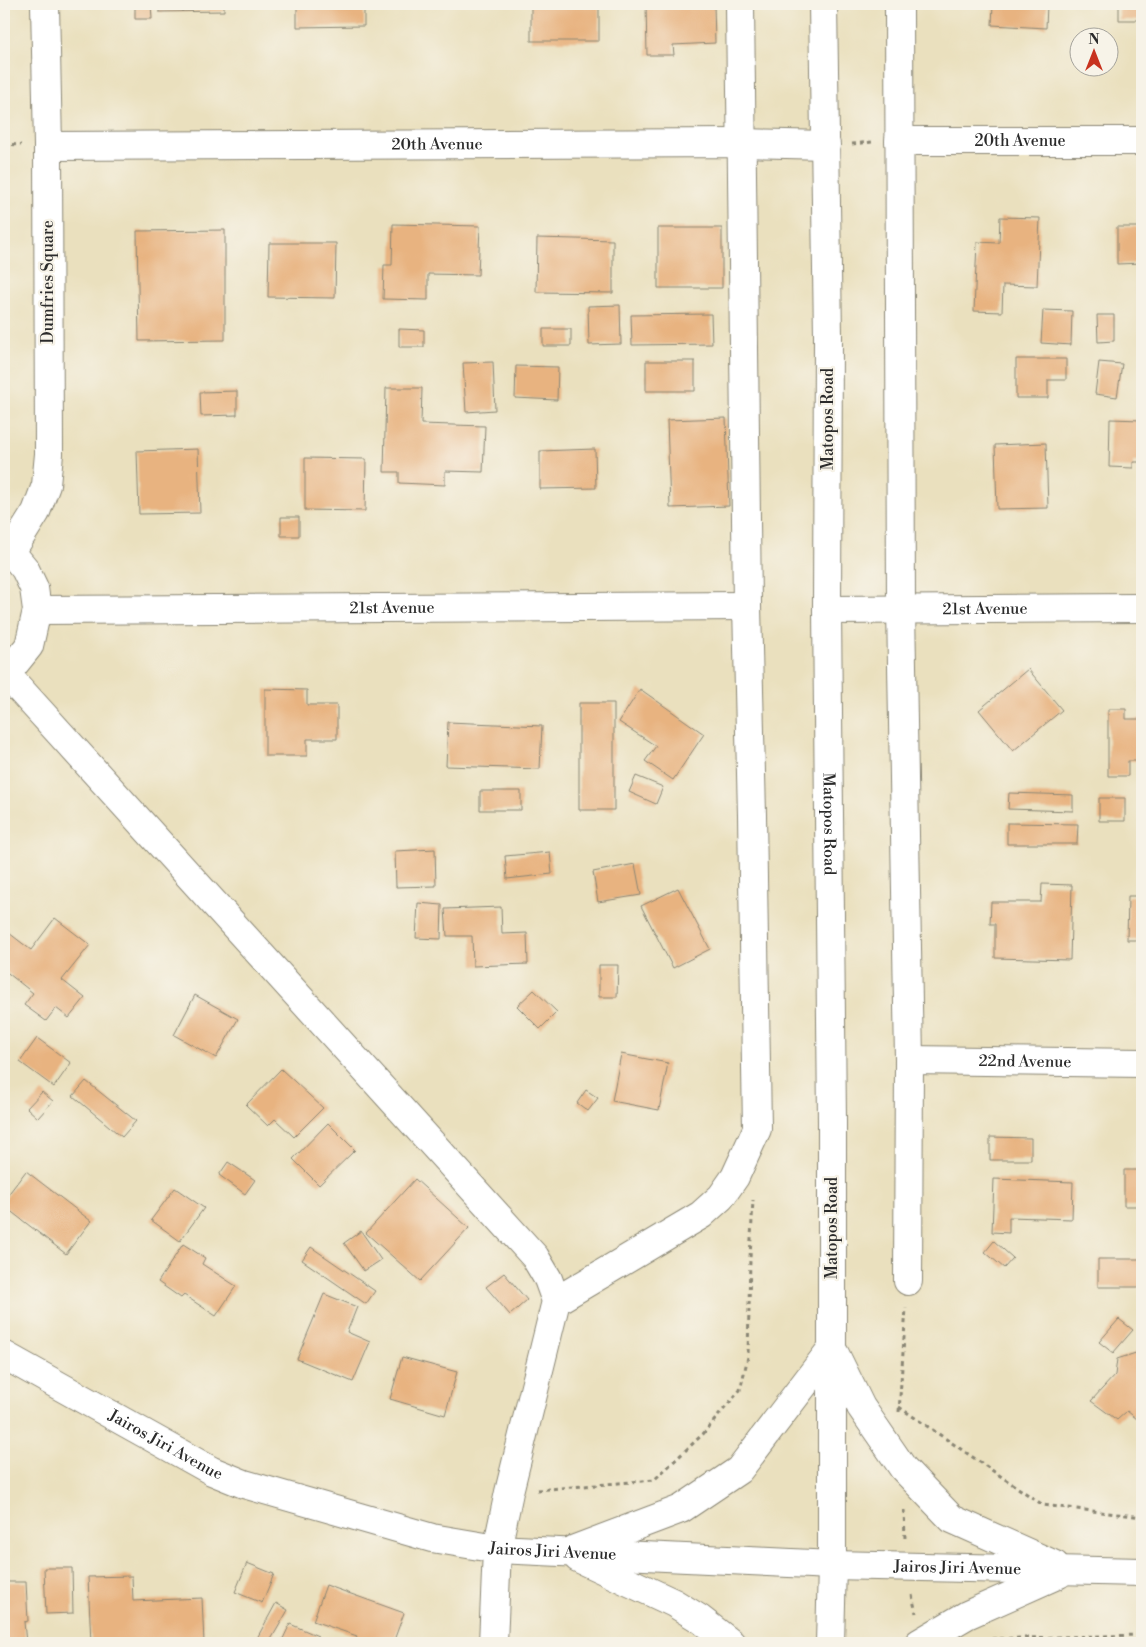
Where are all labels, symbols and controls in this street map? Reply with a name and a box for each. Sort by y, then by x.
north arrow [1068,28,1118,78]
text: N [1088,31,1100,49]
street label: 20th Avenue [974,131,1066,151]
street label: 20th Avenue [391,134,483,155]
street label: Dumfries Square [38,220,58,344]
street label: Matopos Road [818,368,838,470]
street label: 21st Avenue [349,598,435,618]
street label: 21st Avenue [942,599,1028,619]
street label: Matopos Road [819,773,840,875]
street label: 22nd Avenue [978,1051,1072,1072]
street label: Matopos Road [822,1177,842,1279]
street label: Jairos Jiri Avenue [104,1405,226,1484]
street label: Jairos Jiri Avenue [486,1538,617,1565]
street label: Jairos Jiri Avenue [892,1556,1021,1579]

